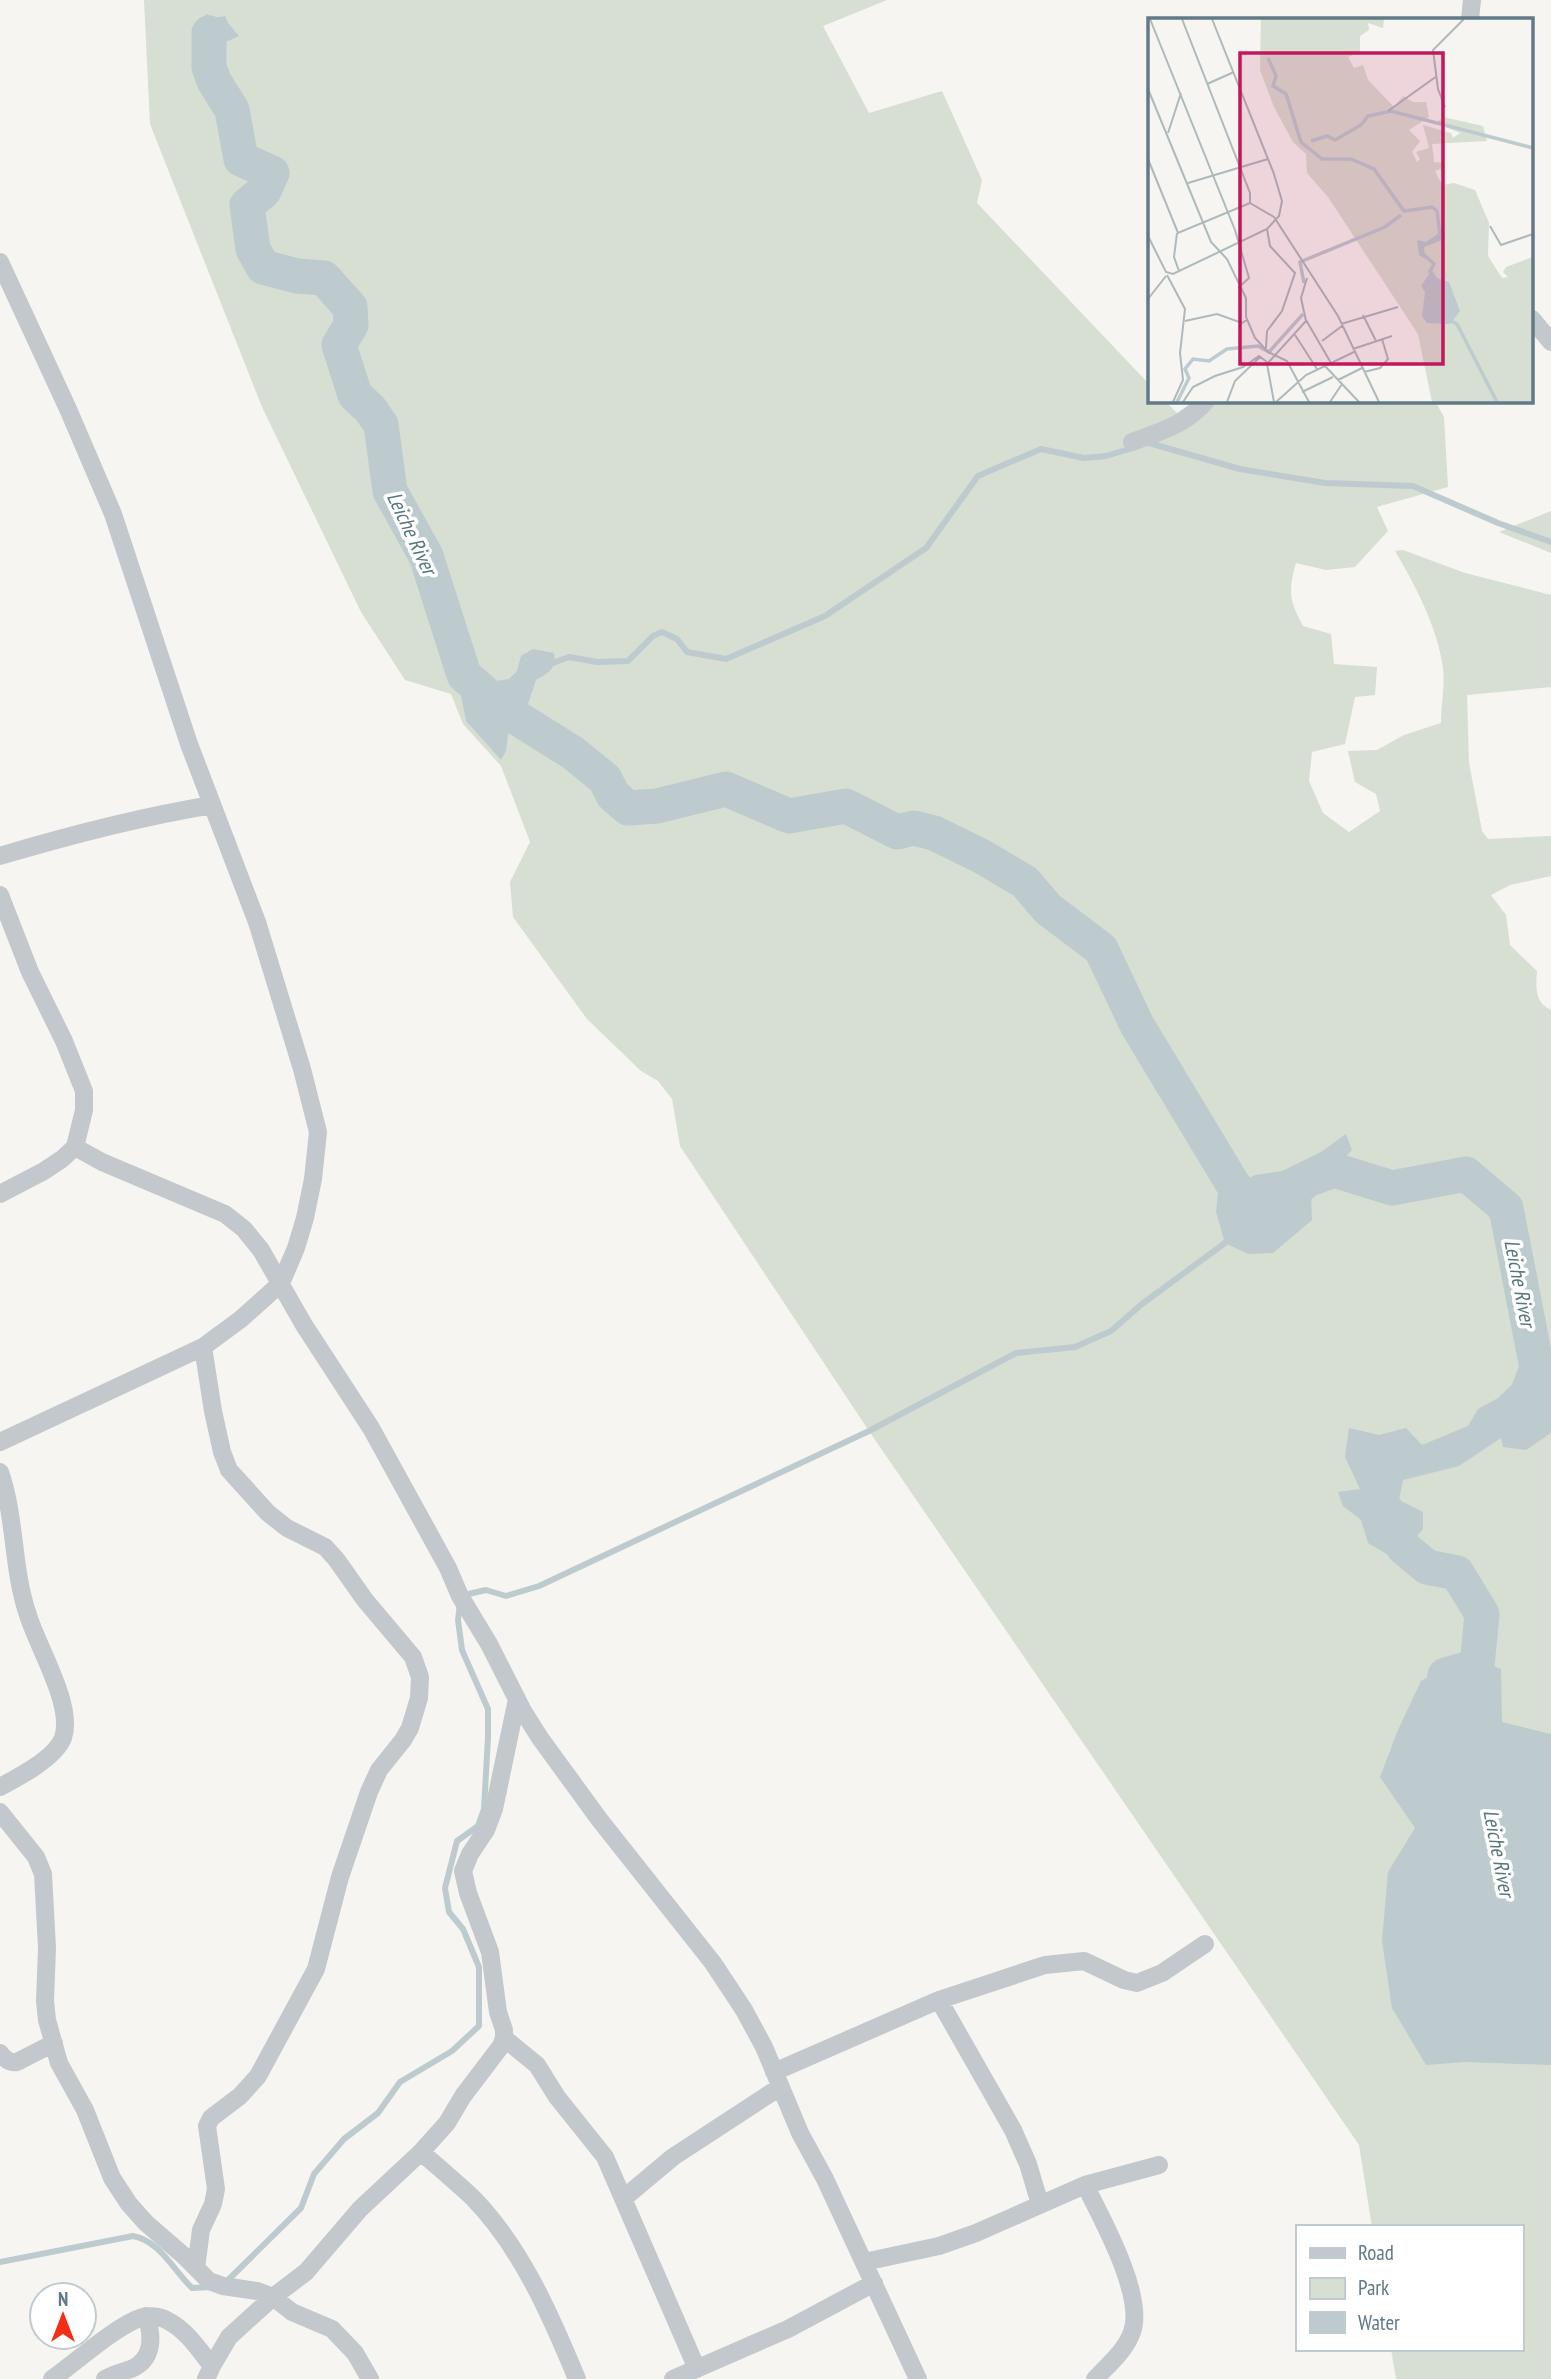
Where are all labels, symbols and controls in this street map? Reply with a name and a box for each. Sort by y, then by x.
inset map [1148,18,1534,402]
water label: Leiche River [381,487,444,582]
water label: Leiche River [1498,1237,1542,1332]
water label: Leiche River [1477,1807,1521,1902]
legend [1296,2225,1523,2351]
text: Road [1358,2239,1394,2266]
text: Park [1358,2274,1389,2301]
north arrow [28,2281,98,2351]
text: N [58,2287,68,2311]
text: Water [1358,2309,1400,2336]

